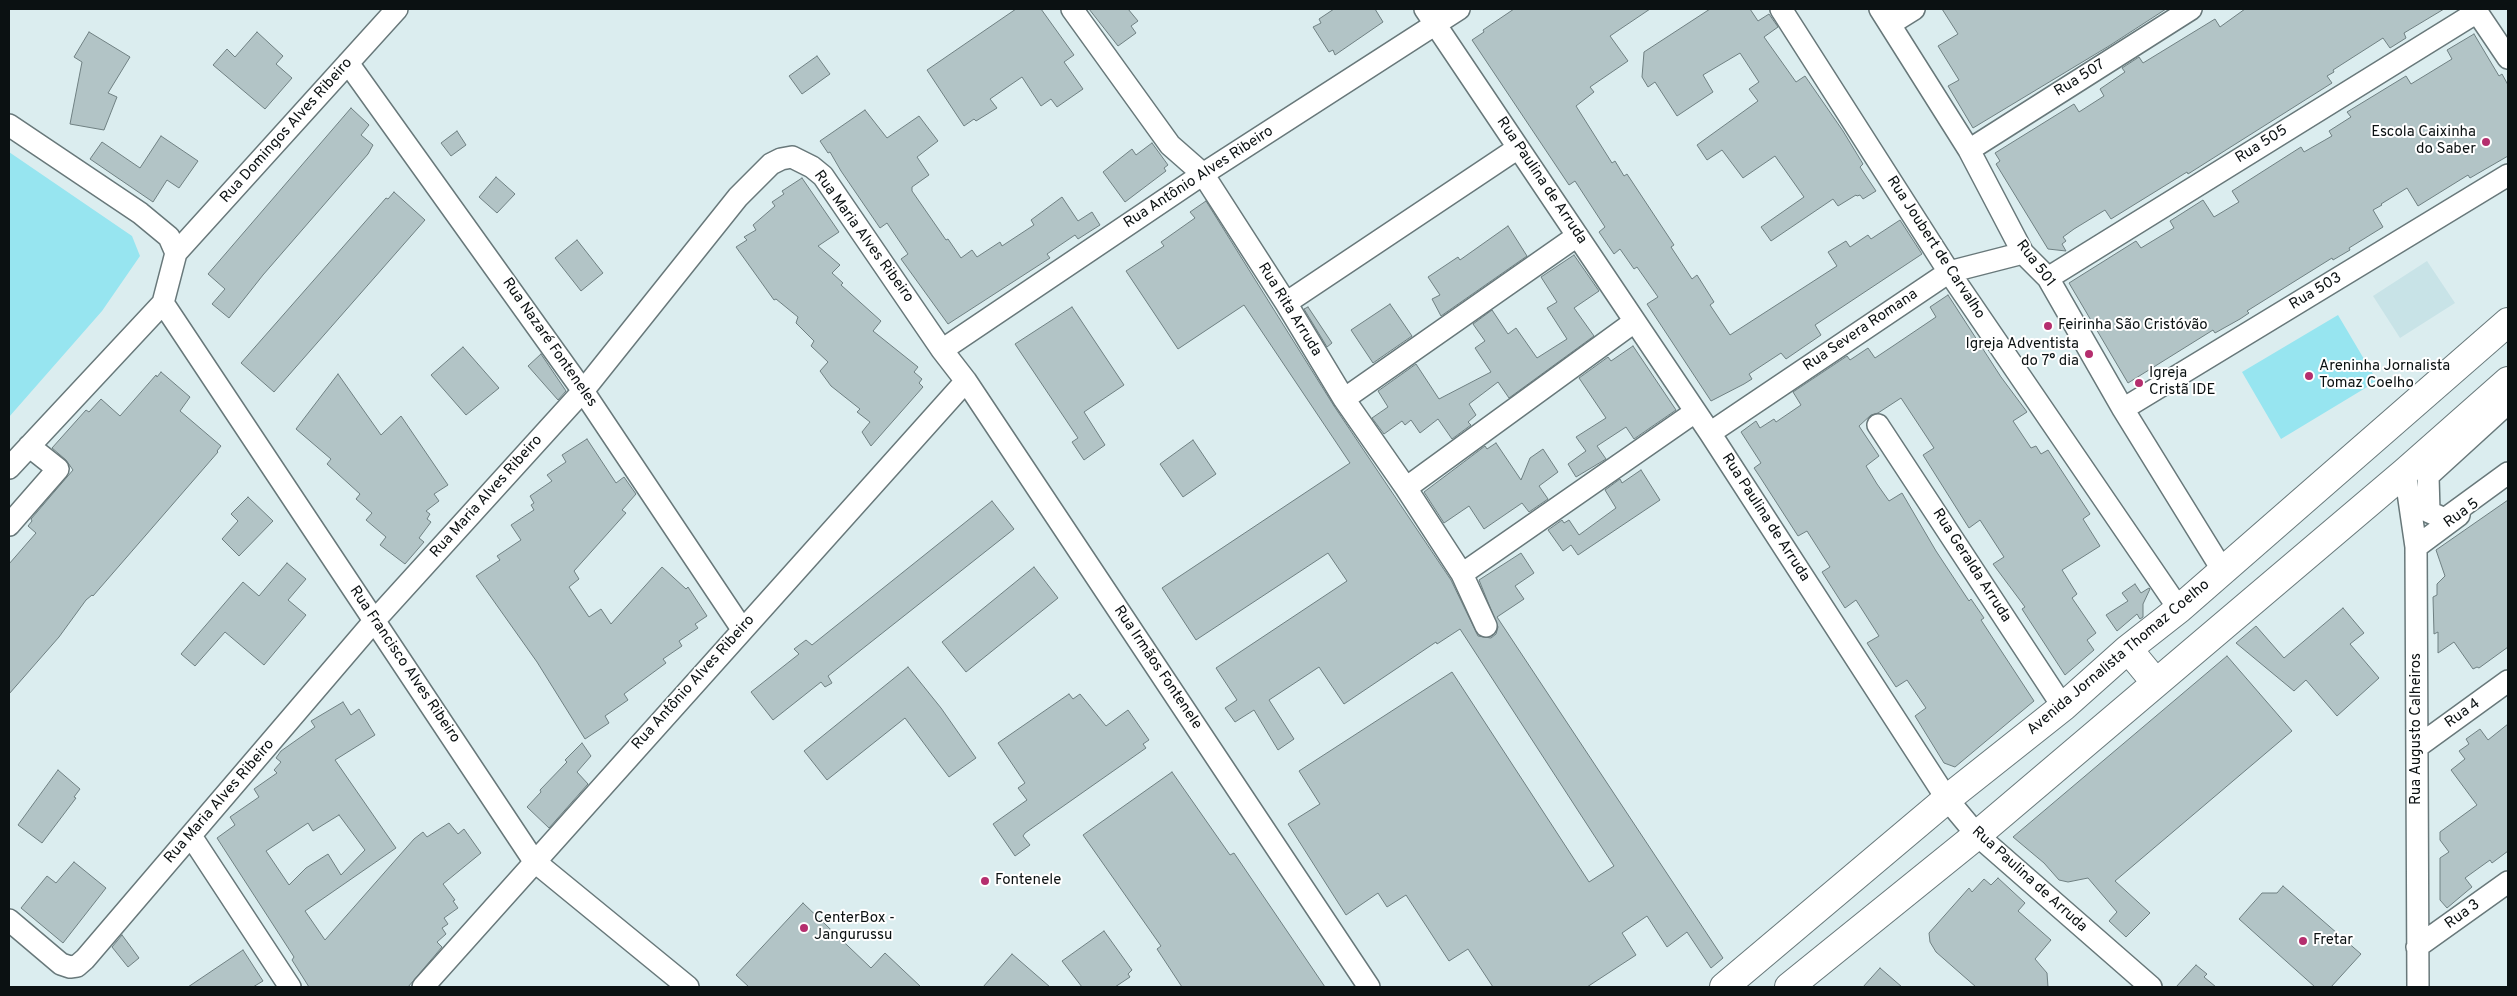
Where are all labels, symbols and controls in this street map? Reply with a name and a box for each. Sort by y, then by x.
street label: Rua Domingos Alves Ribeiro [217,55,357,207]
street label: Rua 507 [2051,57,2109,101]
street label: Rua Paulina de Arruda [1492,114,1590,248]
street label: Rua 505 [2233,122,2291,168]
street label: Rua Antônio Alves Ribeiro [1121,123,1277,233]
place label: Escola Caixinha do Saber [2371,124,2476,159]
marker: Escola Caixinha do Saber [2480,136,2492,148]
street label: Rua Maria Alves Ribeiro [809,167,917,307]
street label: Rua Joubert de Carvalho [1882,173,1988,323]
street label: Rua 501 [2011,237,2059,291]
street label: Rua Rita Arruda [1253,260,1325,360]
street label: Rua 503 [2287,269,2345,315]
street label: Rua Nazaré Fonteneles [498,275,600,411]
street label: Rua Severa Romana [1800,286,1922,376]
place label: Feirinha São Cristóvão [2058,317,2208,335]
marker: Feirinha São Cristóvão [2042,320,2054,332]
place label: Igreja Adventista do 7° dia [1965,336,2079,371]
marker: Igreja Adventista do 7° dia [2083,348,2095,360]
place label: Areninha Jornalista Tomaz Coelho [2319,358,2450,393]
place label: Igreja Cristã IDE [2149,365,2215,400]
marker: Areninha Jornalista Tomaz Coelho [2303,370,2315,382]
marker: Igreja Cristã IDE [2133,377,2145,389]
street label: Rua Maria Alves Ribeiro [427,432,547,562]
street label: Rua Paulina de Arruda [1717,451,1813,585]
street label: Rua 5 [2441,495,2483,533]
street label: Rua Geralda Arruda [1928,506,2014,626]
street label: Avenida Jornalista Thomaz Coelho [2024,576,2214,740]
street label: Rua Francisco Alves Ribeiro [345,583,463,747]
street label: Rua Irmãos Fontenele [1109,603,1205,733]
street label: Rua Antônio Alves Ribeiro [629,612,759,754]
street label: Rua Augusto Calheiros [2408,653,2426,805]
street label: Rua 4 [2442,695,2484,733]
street label: Rua Maria Alves Ribeiro [161,736,279,868]
street label: Rua Paulina de Arruda [1968,823,2090,937]
place label: Fontenele [995,872,1061,890]
marker: Fontenele [979,875,991,887]
street label: Rua 3 [2442,896,2484,934]
place label: CenterBox - Jangurussu [814,910,895,945]
marker: CenterBox - Jangurussu [798,922,810,934]
place label: Fretar [2313,932,2353,950]
marker: Fretar [2297,935,2309,947]

